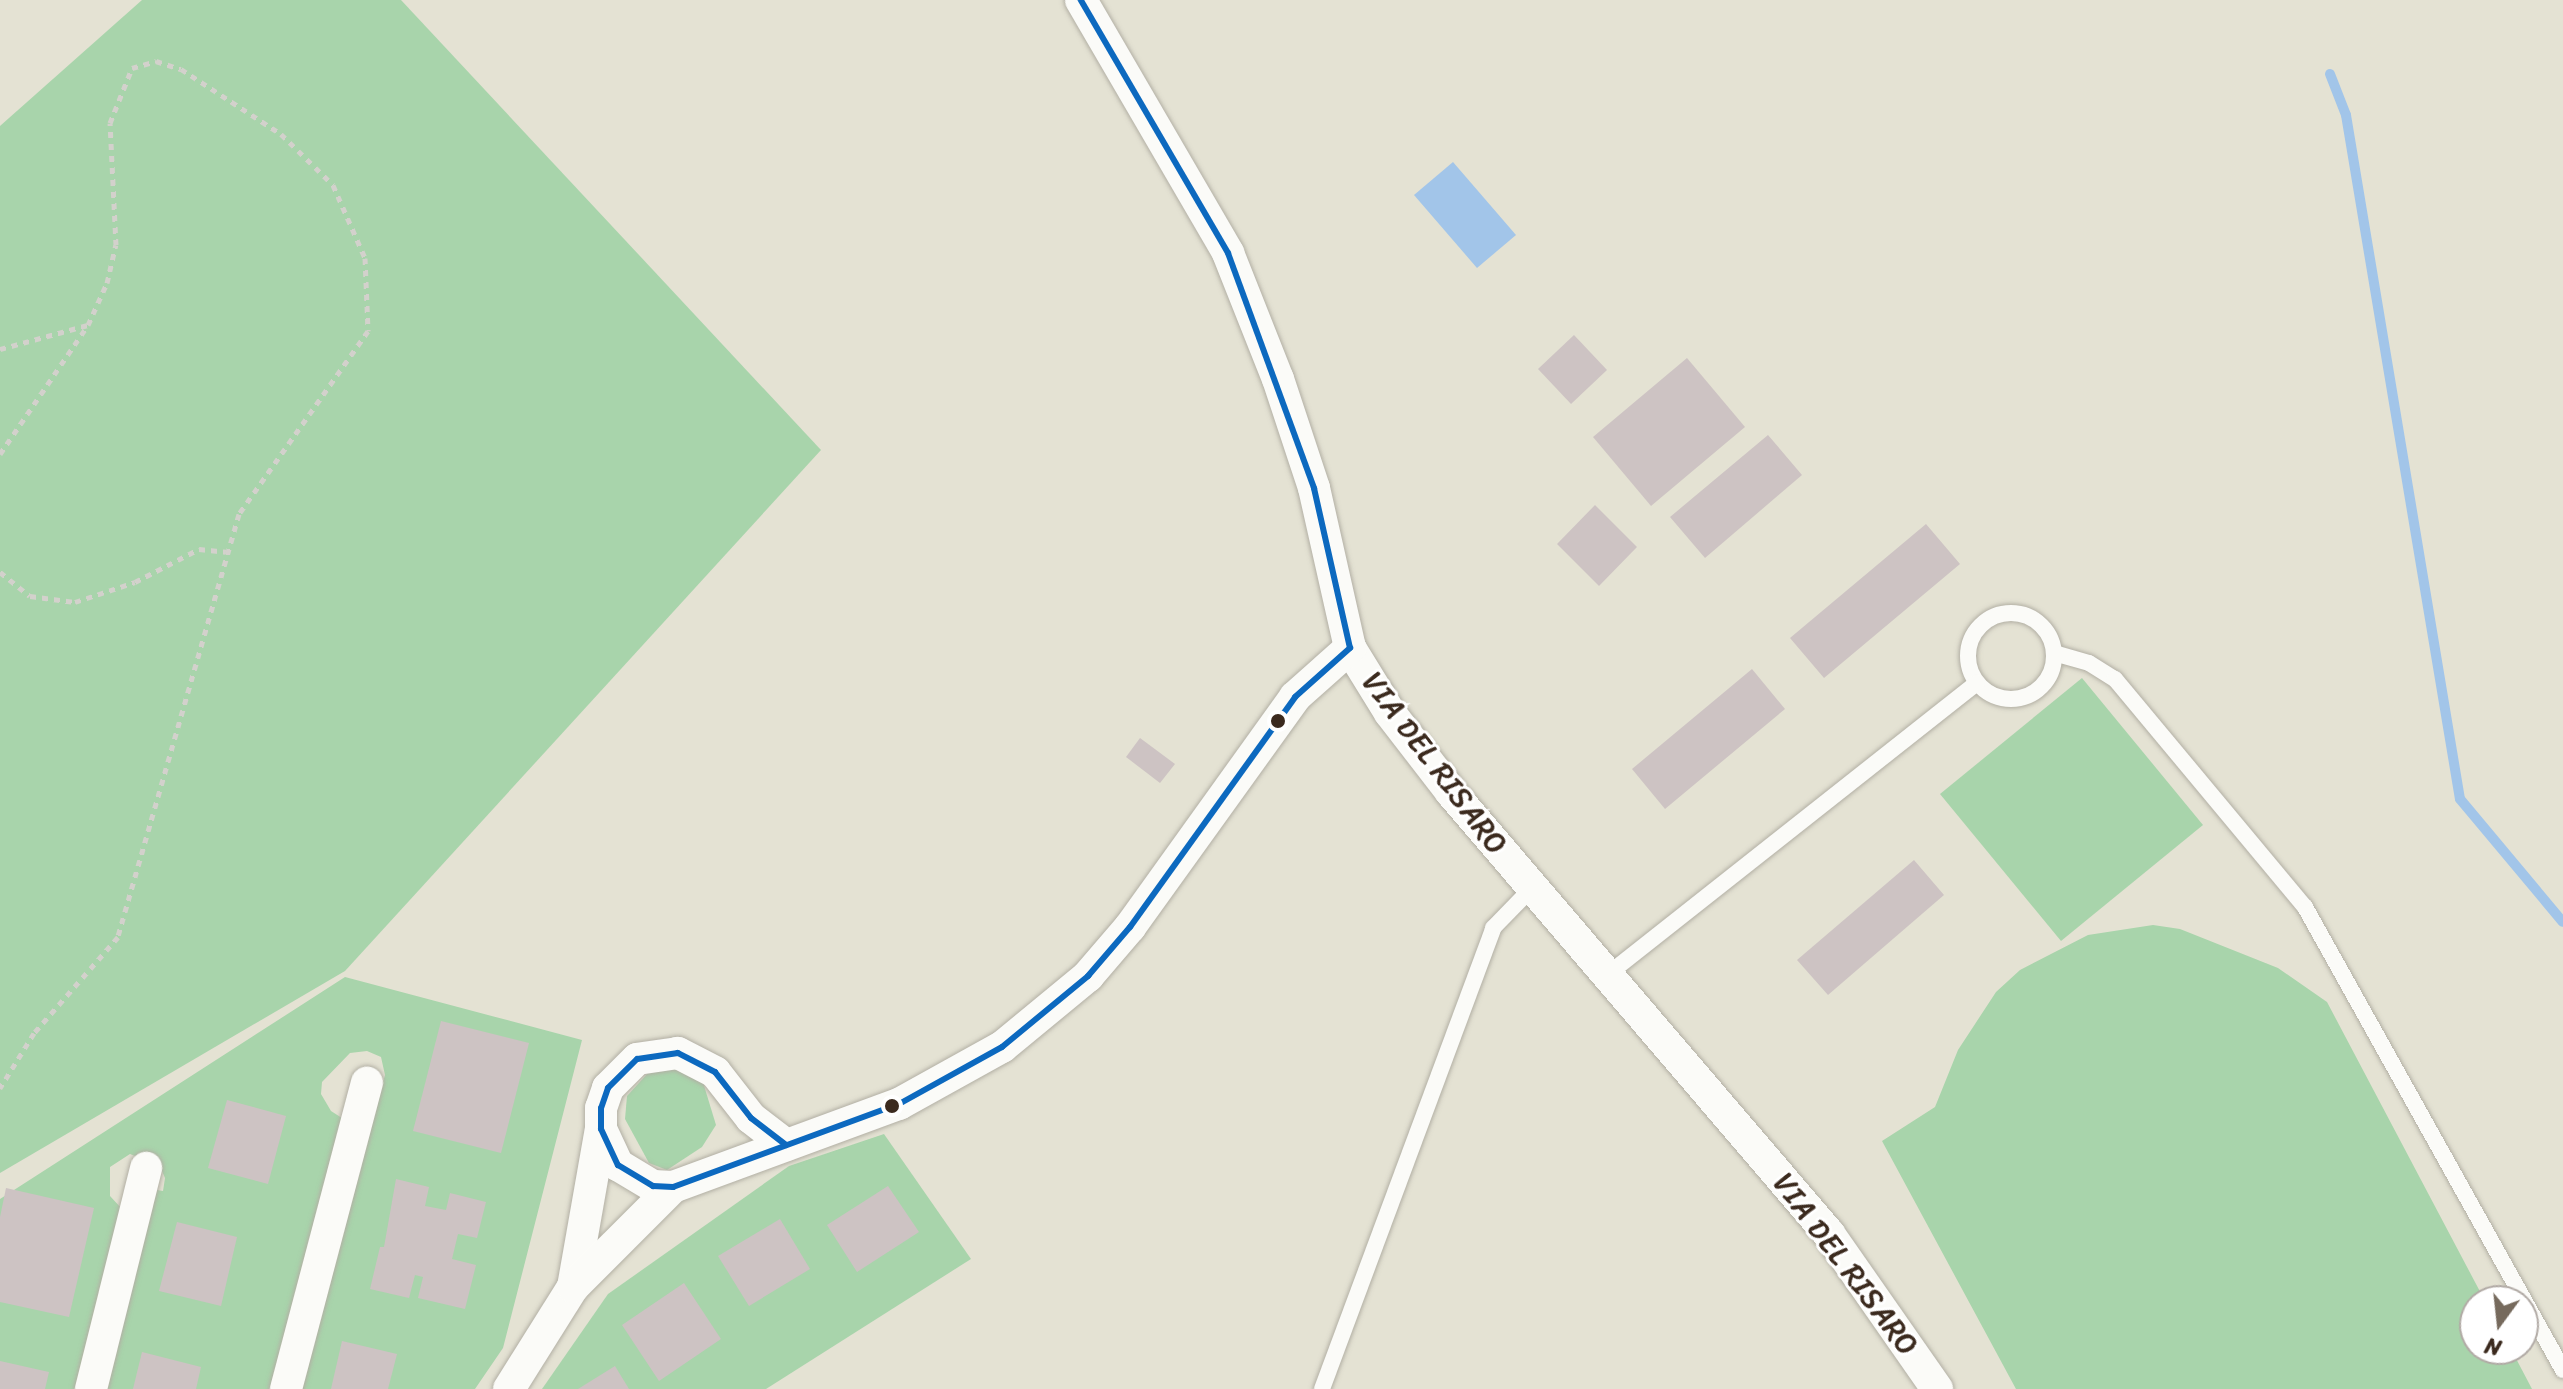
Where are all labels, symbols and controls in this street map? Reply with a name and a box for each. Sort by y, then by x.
street label: VIA DEL RISARO [1355,665,1515,861]
unlabelled marker [1270,713,1286,729]
unlabelled marker [884,1098,900,1114]
street label: VIA DEL RISARO [1766,1166,1926,1362]
north arrow [2459,1285,2539,1365]
text: N [2481,1326,2506,1368]

